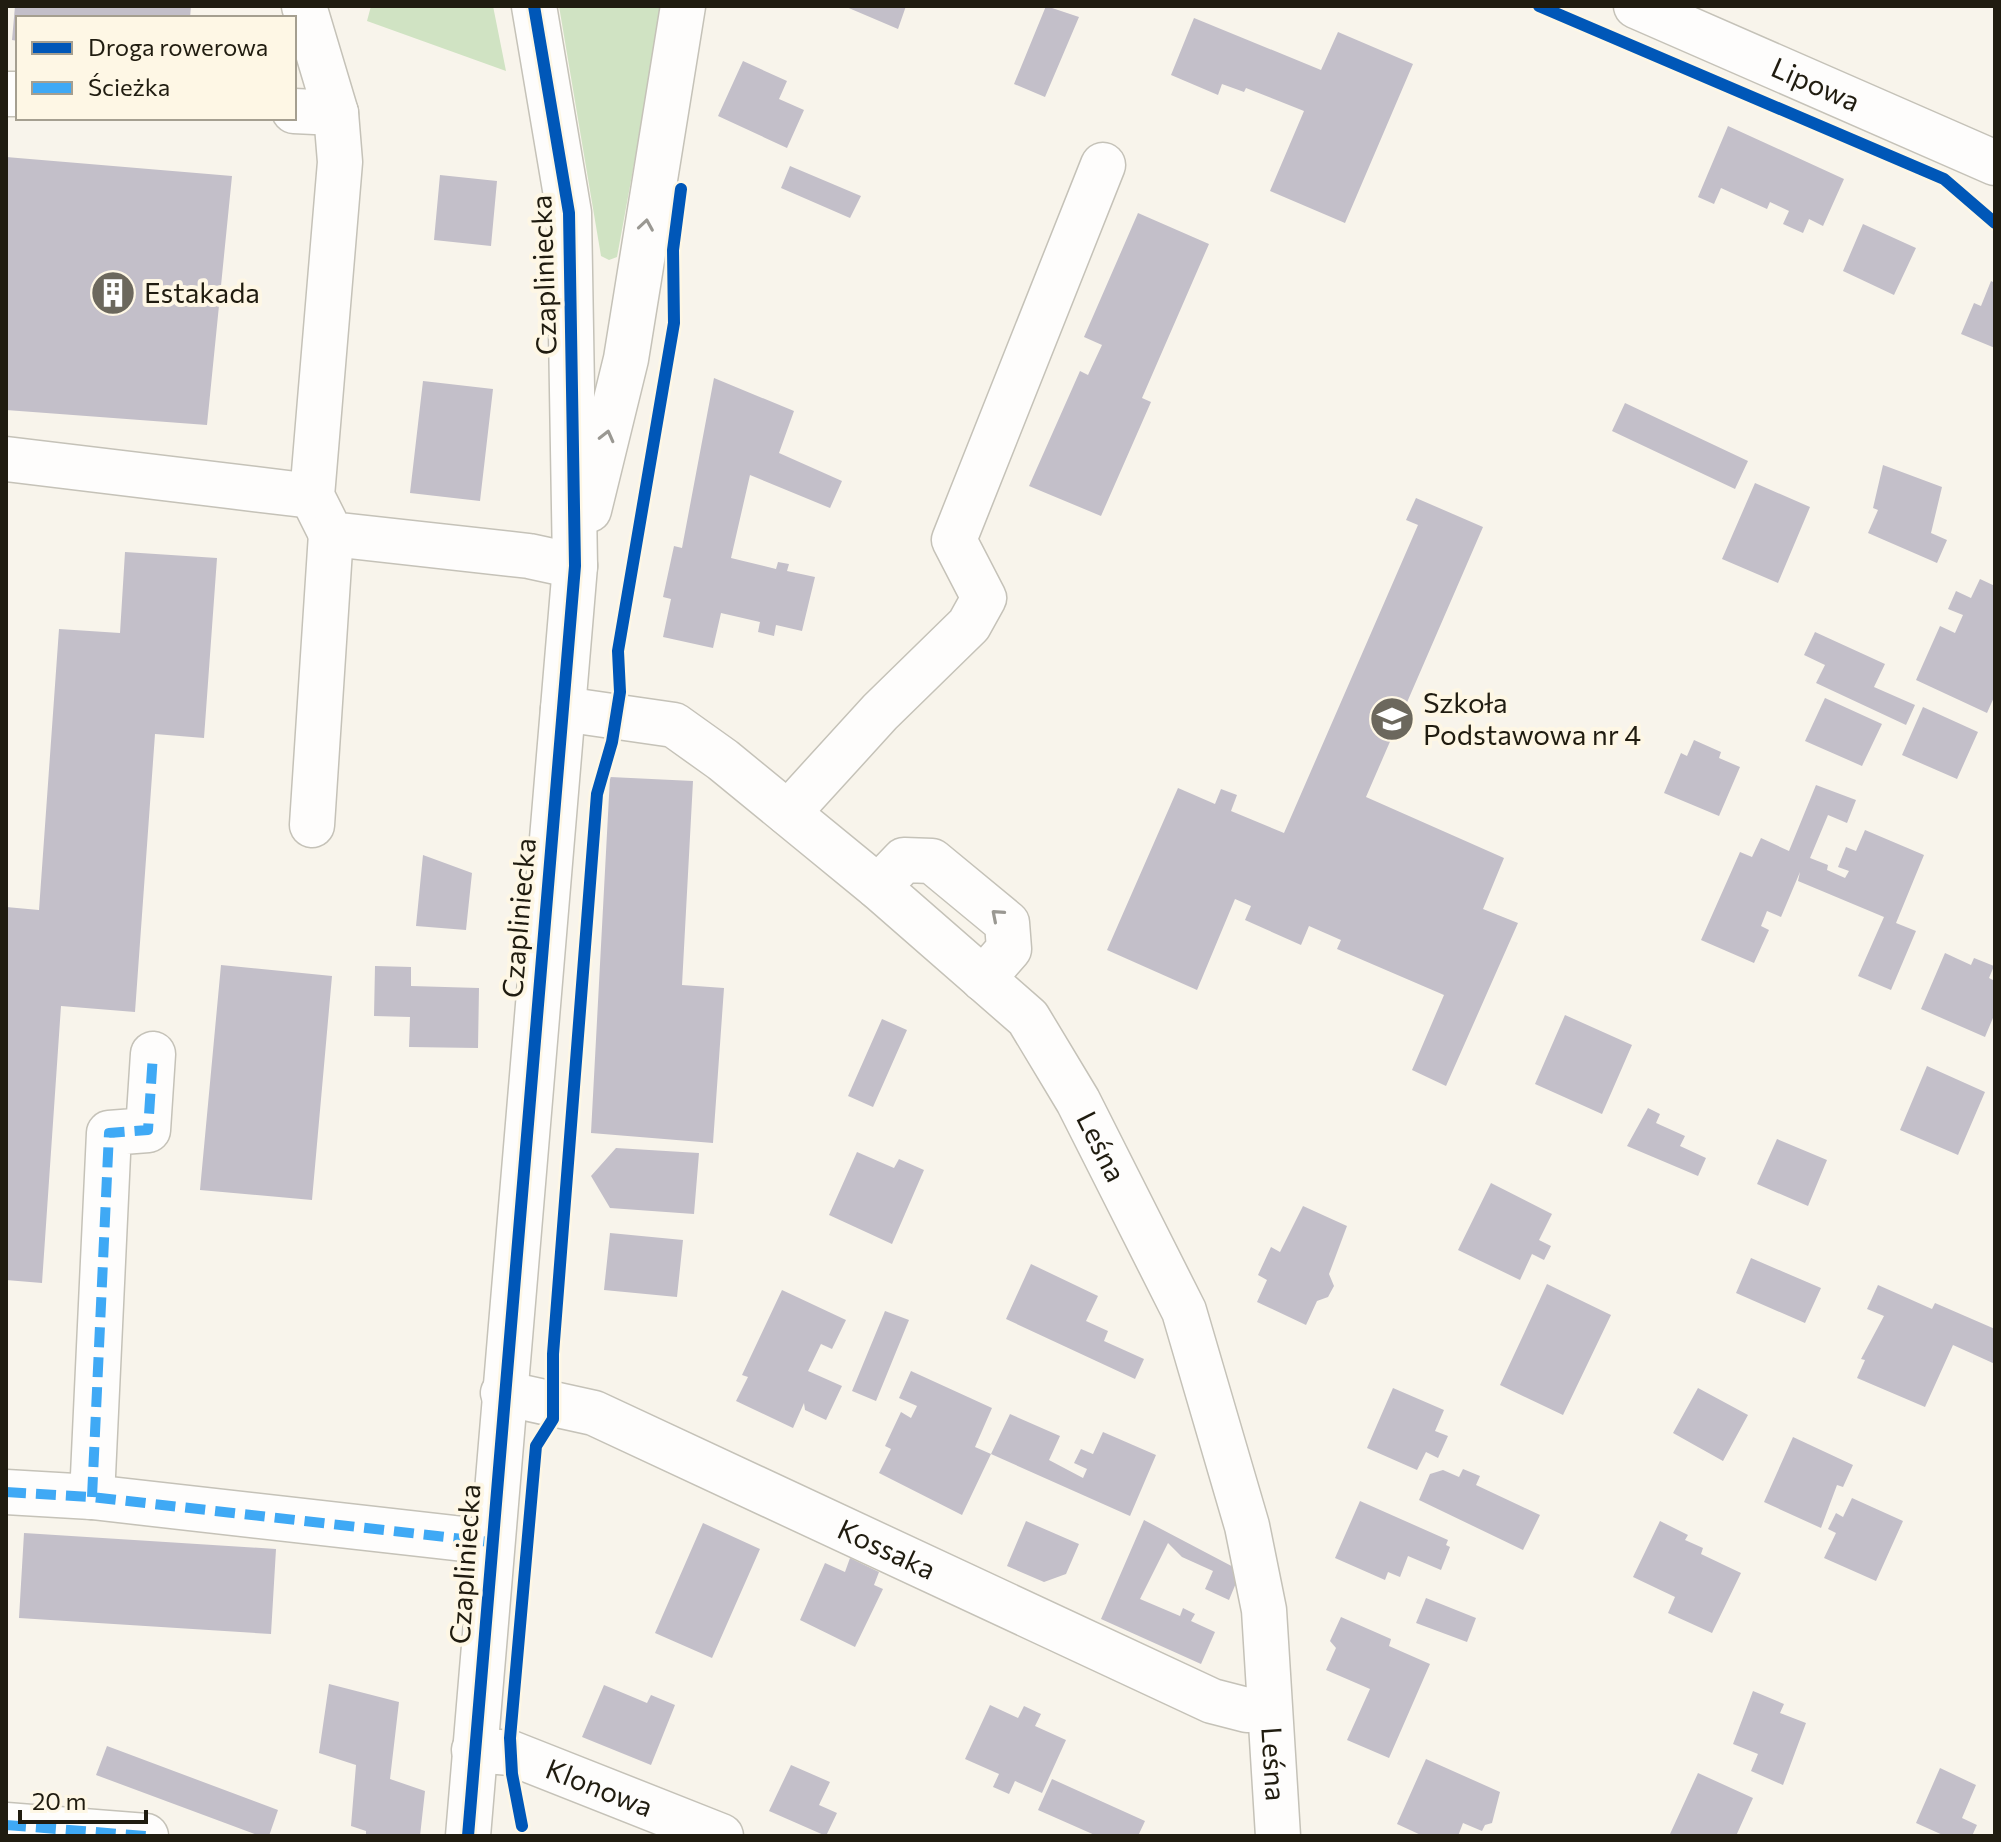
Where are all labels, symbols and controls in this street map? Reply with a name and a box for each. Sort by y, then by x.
legend [16,16,296,120]
text: Droga rowerowa [88,32,268,61]
street label: Lipowa [1767,49,1865,118]
text: Ścieżka [88,72,170,101]
street label: Czapliniecka [523,194,563,356]
one-way arrow [637,218,654,232]
building icon: Estakada [89,269,137,317]
place label: Estakada [144,275,260,309]
one-way arrow [598,430,615,444]
place label: Szkoła Podstawowa nr 4 [1423,685,1641,751]
school or university icon: Szkoła Podstawowa nr 4 [1368,695,1416,743]
street label: Czapliniecka [494,837,542,999]
one-way arrow [991,910,1006,925]
street label: Leśna [1070,1105,1134,1187]
street label: Czapliniecka [441,1483,487,1645]
street label: Kossaka [833,1511,941,1586]
street label: Leśna [1255,1726,1294,1802]
street label: Klonowa [541,1751,658,1823]
scale bar [20,1774,146,1824]
text: 20 m [32,1786,86,1815]

